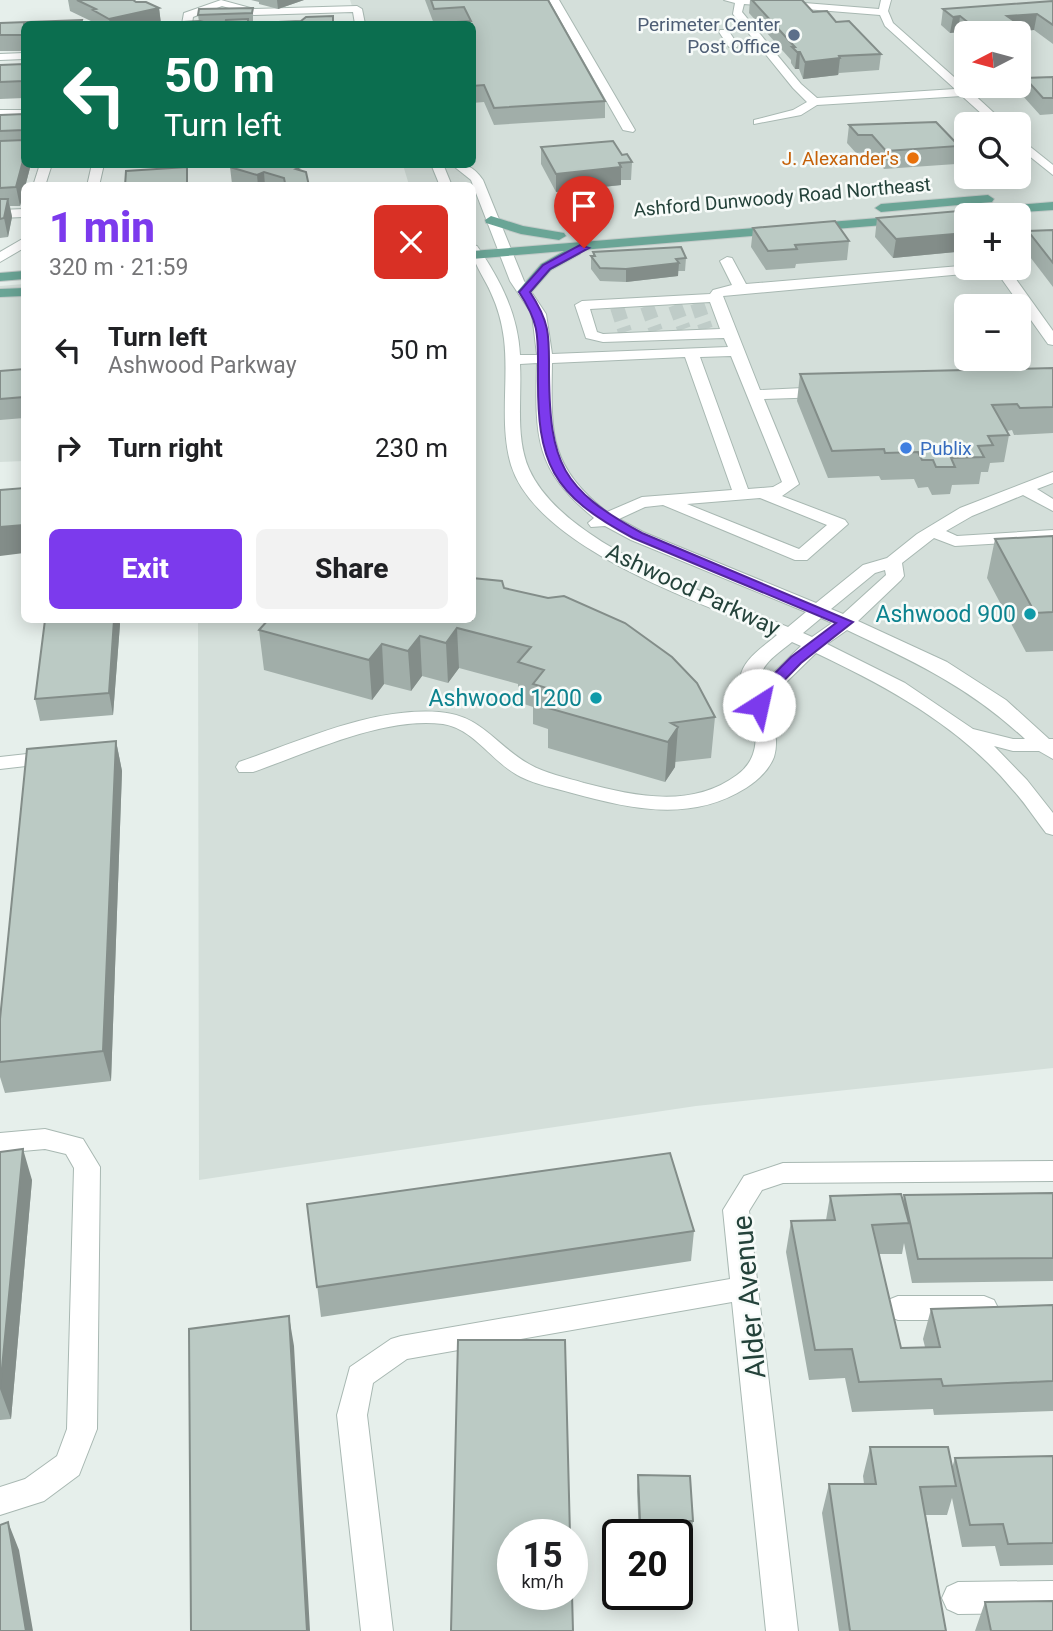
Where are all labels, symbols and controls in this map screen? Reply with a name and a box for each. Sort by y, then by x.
place label: Perimeter Center Post Office [637,13,781,58]
north arrow [954,21,1031,98]
map controls [954,21,1031,371]
marker: Perimeter Center Post Office [786,27,802,43]
text: 50 m [164,47,275,104]
icon: left [49,49,140,140]
text: Turn left [164,106,282,144]
button: search [954,112,1031,189]
place label: J. Alexander's [782,147,899,170]
marker: J. Alexander's [905,150,921,166]
street label: Ashford Dunwoody Road Northeast [632,173,932,221]
pin [554,176,614,248]
icon: arrive [565,187,603,225]
text: 1 min [49,203,155,252]
button: + [954,203,1031,280]
button: close [374,205,448,279]
text: 320 m · 21:59 [49,254,188,281]
button: − [954,294,1031,371]
text: Turn left [108,322,207,352]
icon: left [49,331,87,369]
text: 50 m [390,335,448,365]
text: Ashwood Parkway [108,352,297,379]
icon: right [49,429,87,467]
text: Turn right [108,433,223,463]
text: 230 m [375,433,448,463]
place label: Publix [920,437,972,460]
marker: Publix [898,440,914,456]
button: Exit [49,529,242,609]
button: Share [256,529,448,609]
street label: Ashwood Parkway [602,538,784,642]
place label: Ashwood 900 [875,601,1016,628]
marker: Ashwood 900 [1022,606,1038,622]
position arrow [722,668,796,742]
place label: Ashwood 1200 [429,685,582,712]
marker: Ashwood 1200 [588,690,604,706]
street label: Alder Avenue [725,1214,773,1380]
speed limit sign: 20 [602,1519,693,1610]
text: 15 [522,1535,563,1576]
text: km/h [521,1571,564,1592]

